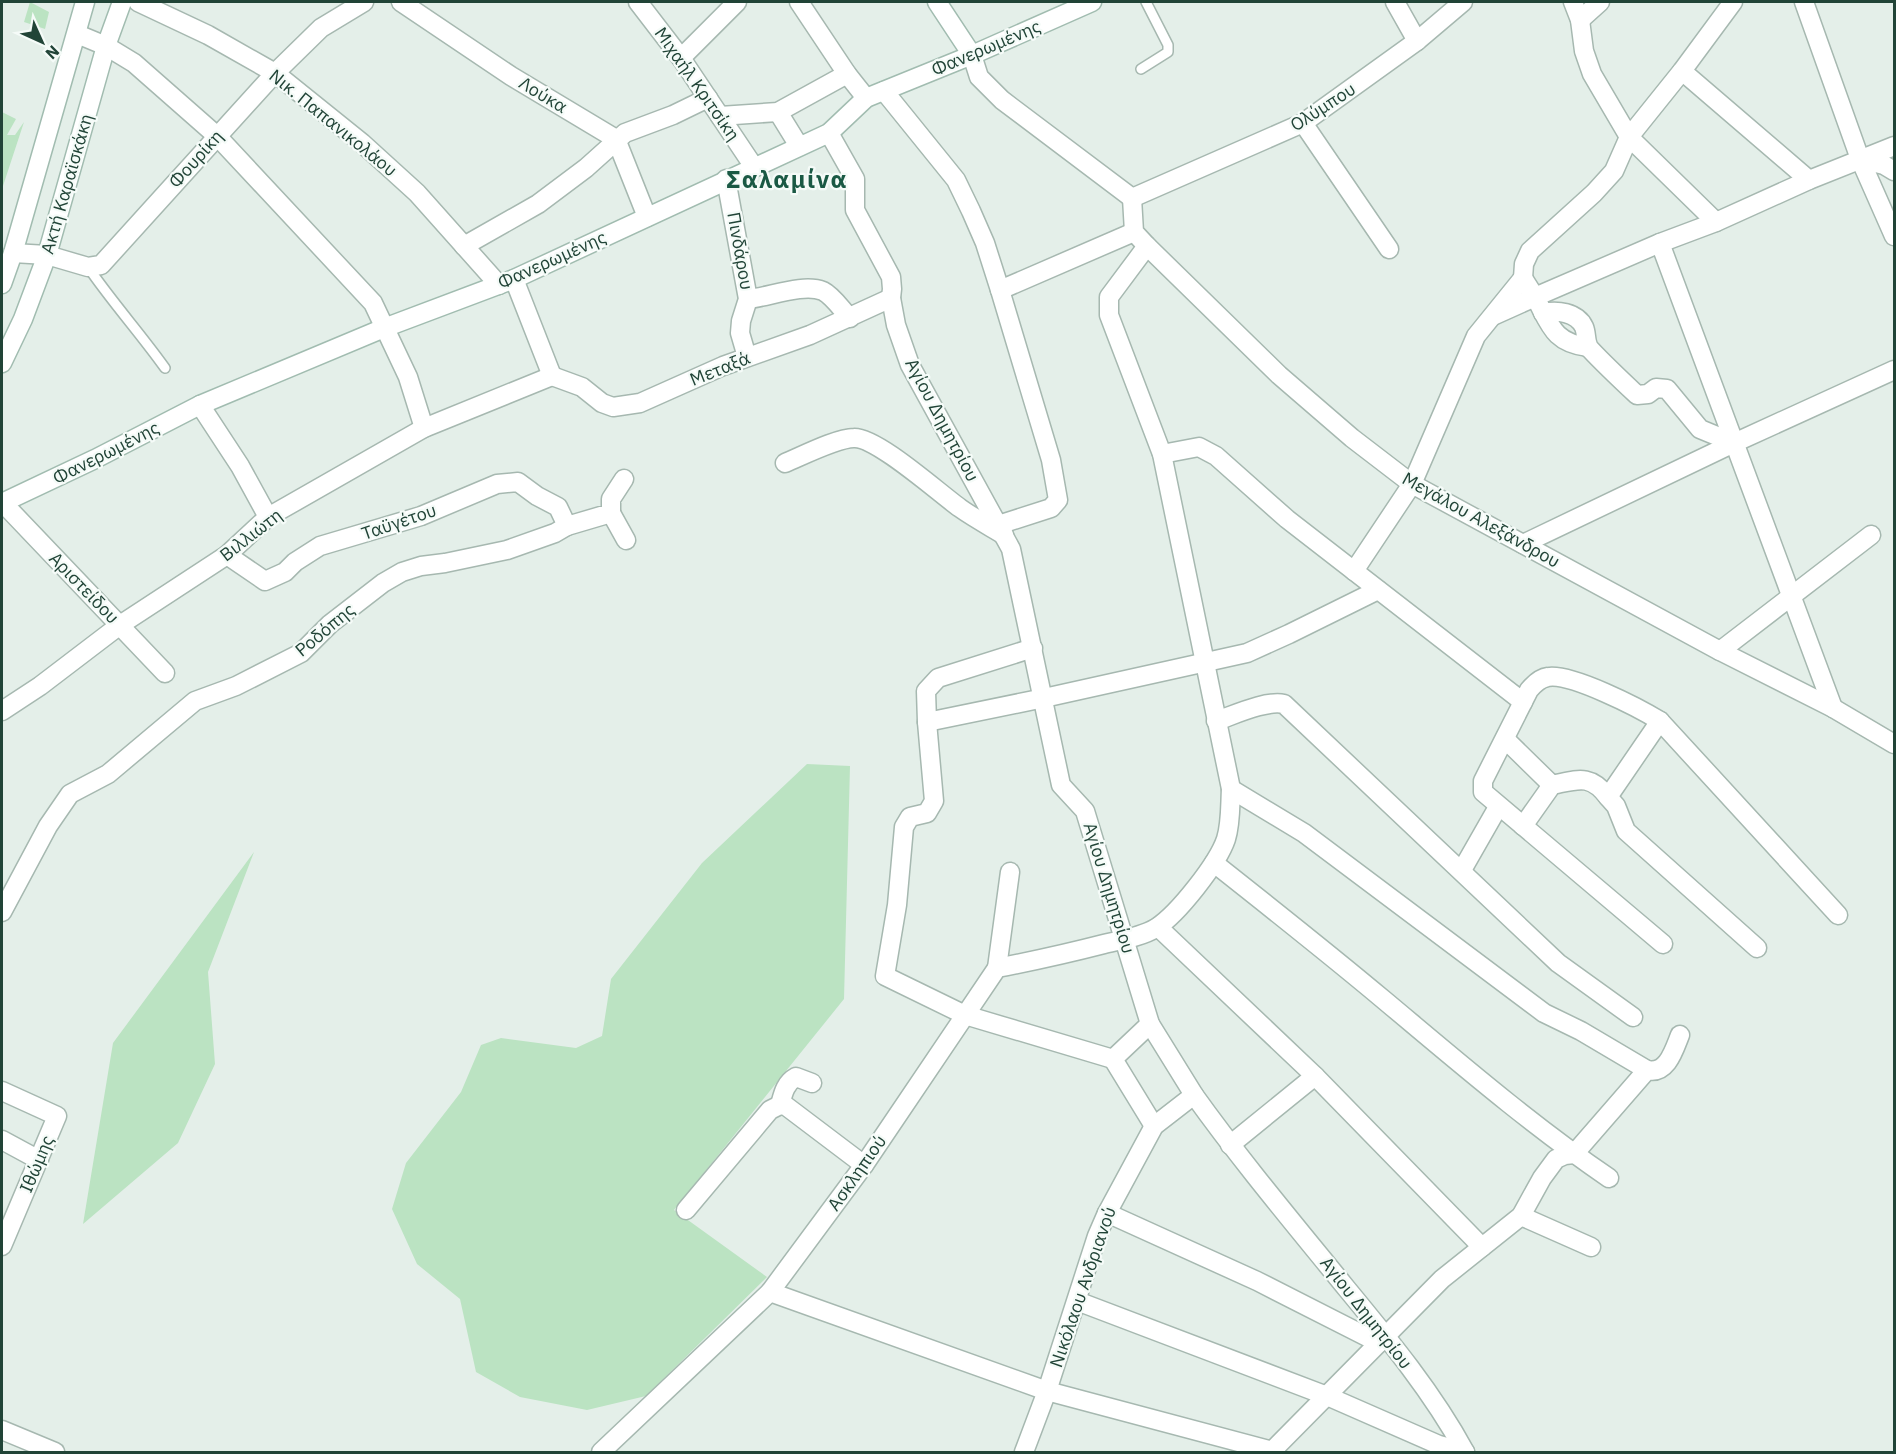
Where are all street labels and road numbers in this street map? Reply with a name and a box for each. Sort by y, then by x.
street label: Φανερωμένης [928,14,1044,81]
street label: Μιχαήλ Κριτσίκη [650,22,745,145]
street label: Νικ. Παπανικολάου [265,64,402,181]
street label: Λούκα [515,71,572,118]
street label: Ολύμπου [1286,77,1360,136]
street label: Ακτή Καραϊσκάκη [36,111,98,257]
street label: Φουρίκη [163,125,228,193]
street label: Πινδάρου [722,210,759,292]
street label: Φανερωμένης [494,225,610,294]
street label: Μεταξά [686,346,753,391]
street label: Αγίου Δημητρίου [900,354,985,485]
street label: Φανερωμένης [49,416,163,489]
street label: Μεγάλου Αλεξάνδρου [1398,467,1564,572]
street label: Ταϋγέτου [358,498,439,545]
street label: Βιλλιώτη [215,503,287,566]
street label: Αριστείδου [45,547,124,628]
street label: Ροδόπης [290,598,360,661]
street label: Αγίου Δημητρίου [1079,819,1140,956]
street label: Ασκληπιού [822,1130,891,1215]
street label: Ιθώμης [14,1131,59,1196]
street label: Νικόλαου Ανδριανού [1044,1203,1121,1370]
street label: Αγίου Δημητρίου [1315,1252,1417,1373]

